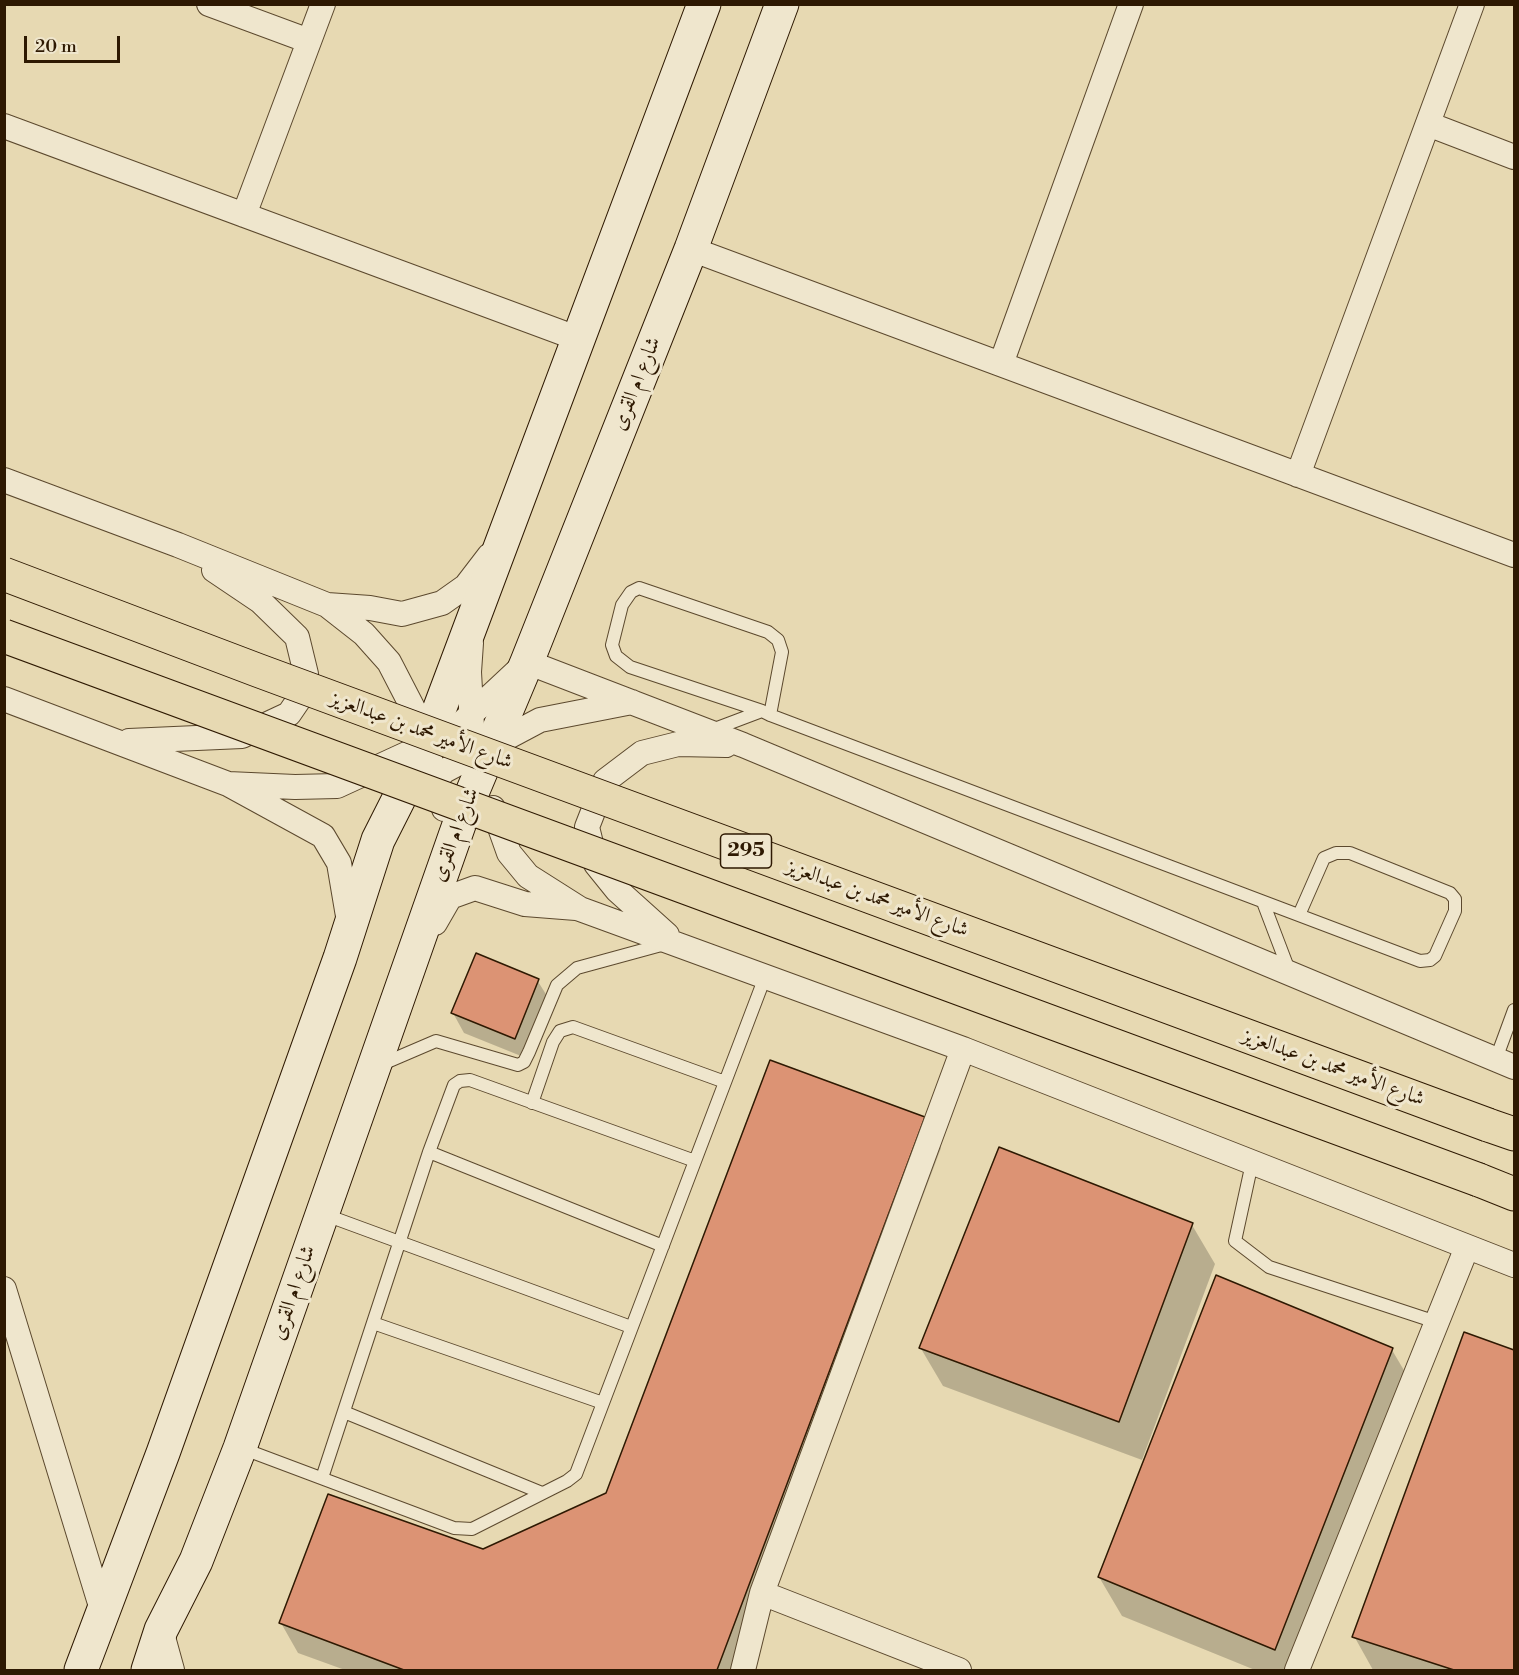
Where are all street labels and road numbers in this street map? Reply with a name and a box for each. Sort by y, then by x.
street label: شارع ام القرى [607,334,667,434]
street label: شارع الأمير محمد بن عبدالعزيز [326,686,516,776]
street label: شارع ام القرى [427,784,485,886]
road number: 295 [720,834,771,868]
street label: شارع الأمير محمد بن عبدالعزيز [782,854,972,944]
street label: شارع الأمير محمد بن عبدالعزيز [1238,1023,1428,1113]
street label: شارع ام القرى [266,1242,322,1344]

